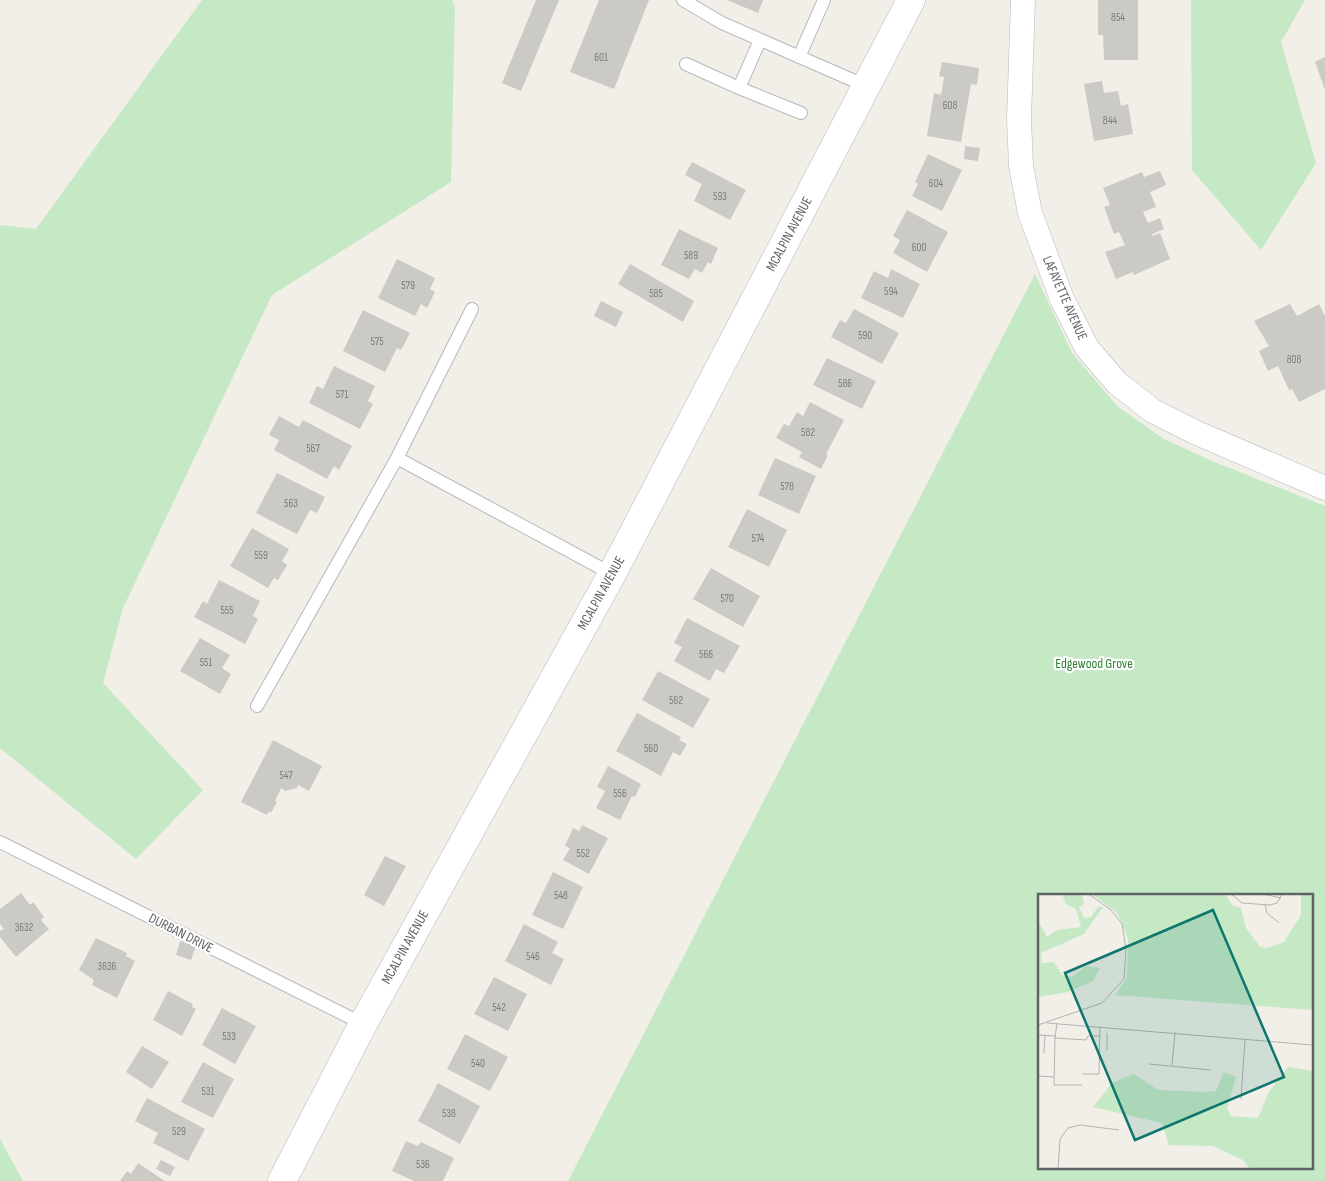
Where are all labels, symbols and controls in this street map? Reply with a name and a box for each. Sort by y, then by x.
house number: 854 [1111,11,1125,24]
house number: 601 [594,51,608,64]
house number: 608 [943,99,957,112]
house number: 844 [1103,114,1118,127]
house number: 604 [929,177,944,190]
house number: 593 [713,190,727,203]
street label: MCALPIN AVENUE [762,194,816,274]
house number: 600 [912,241,926,254]
house number: 589 [684,249,698,262]
street label: LAFAYETTE AVENUE [1039,253,1091,343]
house number: 579 [401,279,415,292]
house number: 594 [884,285,898,298]
house number: 585 [649,287,663,300]
house number: 590 [858,329,872,342]
house number: 575 [370,335,384,348]
house number: 808 [1287,353,1301,366]
house number: 586 [838,377,852,390]
house number: 571 [336,388,348,401]
house number: 582 [801,426,815,439]
house number: 567 [306,442,320,455]
house number: 578 [780,480,794,493]
house number: 563 [284,497,298,510]
house number: 574 [752,532,765,545]
house number: 559 [254,549,268,562]
street label: MCALPIN AVENUE [574,553,628,633]
house number: 570 [720,592,734,605]
house number: 555 [220,604,234,617]
house number: 566 [699,648,713,661]
park label: Edgewood Grove [1055,655,1133,672]
house number: 551 [200,656,212,669]
house number: 562 [669,694,683,707]
house number: 560 [644,742,658,755]
house number: 547 [279,769,293,782]
house number: 556 [613,787,627,800]
house number: 552 [576,847,590,860]
house number: 548 [554,889,568,902]
inset map [1038,894,1312,1168]
street label: MCALPIN AVENUE [378,907,432,987]
street label: DURBAN DRIVE [146,910,216,957]
house number: 3632 [15,921,34,934]
house number: 546 [526,950,540,963]
house number: 3636 [98,960,117,973]
house number: 542 [492,1001,506,1014]
house number: 533 [222,1030,236,1043]
house number: 540 [471,1057,485,1070]
house number: 531 [202,1085,215,1098]
house number: 538 [442,1107,456,1120]
house number: 529 [172,1125,186,1138]
house number: 536 [416,1158,430,1171]

